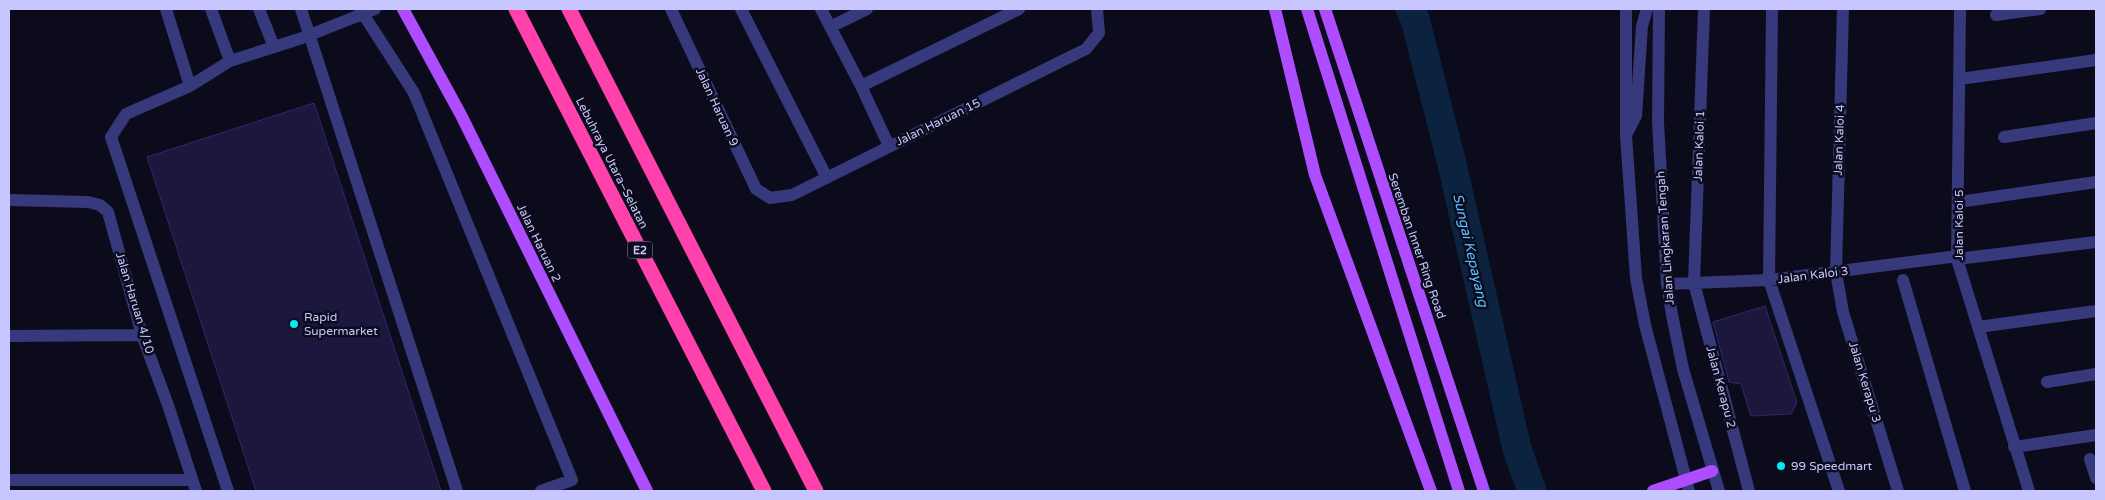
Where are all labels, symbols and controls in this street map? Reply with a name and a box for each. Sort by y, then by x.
street label: Jalan Haruan 9 [693,66,741,148]
street label: Lebuhraya Utara–Selatan [573,95,651,231]
street label: Jalan Haruan 15 [893,95,983,149]
street label: Jalan Kaloi 4 [1831,104,1847,176]
street label: Jalan Kaloi 1 [1691,110,1707,182]
street label: Jalan Lingkaran Tengah [1653,170,1677,306]
street label: Seremban Inner Ring Road [1385,171,1449,321]
street label: Jalan Kaloi 5 [1952,189,1966,261]
water label: Sungai Kepayang [1449,192,1492,310]
street label: Jalan Haruan 2 [514,202,564,284]
road number: E2 [628,242,652,258]
street label: Jalan Haruan 4/10 [113,251,157,356]
street label: Jalan Kaloi 3 [1777,264,1849,286]
place label: Rapid Supermarket [304,310,378,338]
marker: Rapid Supermarket [288,318,300,330]
street label: Jalan Kerapu 3 [1846,340,1884,424]
street label: Jalan Kerapu 2 [1703,345,1739,429]
place label: 99 Speedmart [1791,459,1873,473]
marker: 99 Speedmart [1775,460,1787,472]

